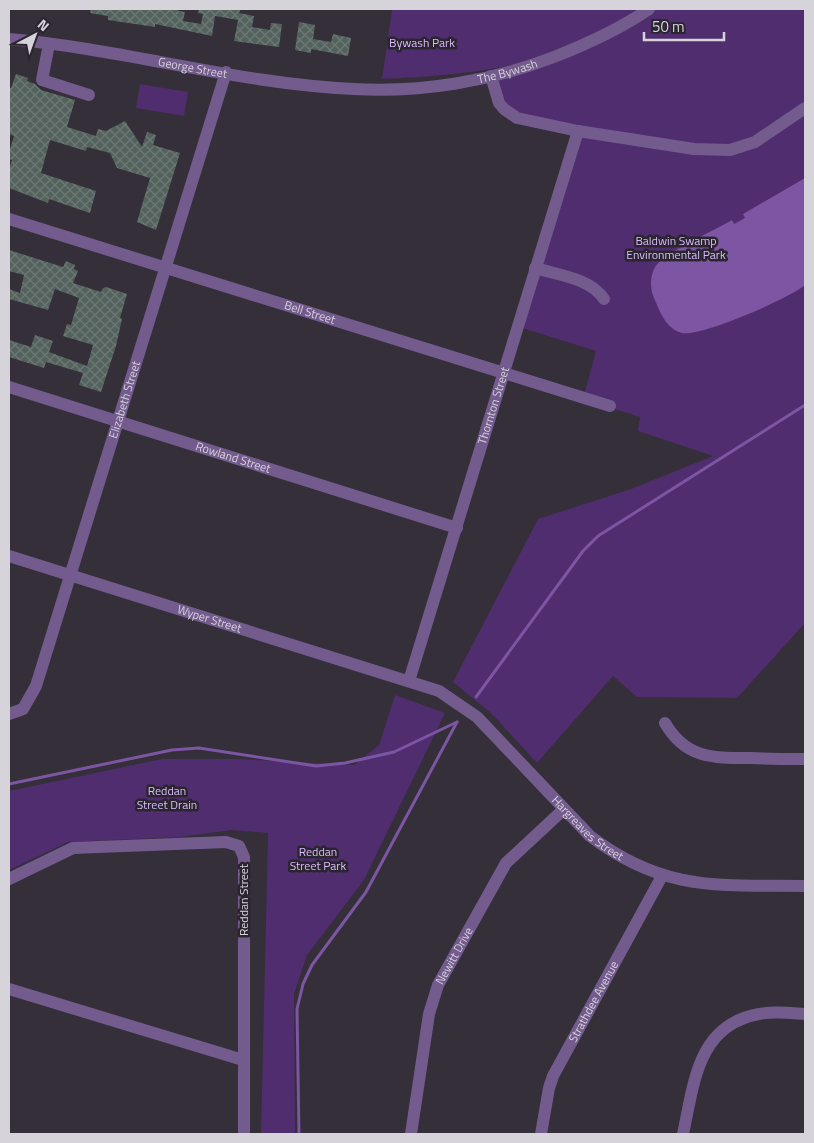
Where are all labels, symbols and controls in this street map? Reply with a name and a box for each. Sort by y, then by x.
north arrow [10,10,60,60]
scale bar [644,10,724,42]
text: N [33,14,54,36]
text: 50 m [652,15,685,38]
park label: Bywash Park [389,33,455,52]
street label: George Street [157,52,229,83]
street label: The Bywash [475,54,540,88]
park label: Baldwin Swamp Environmental Park [626,231,726,264]
street label: Bell Street [282,295,339,329]
street label: Elizabeth Street [103,358,145,441]
street label: Thornton Street [472,364,514,447]
street label: Rowland Street [193,436,274,478]
street label: Wyper Street [175,599,245,638]
park label: Reddan Street Drain [137,781,197,814]
street label: Hargreaves Street [547,791,628,866]
park label: Reddan Street Park [290,842,347,875]
street label: Reddan Street [234,863,253,936]
street label: Newitt Drive [430,923,477,988]
street label: Strathdee Avenue [563,957,623,1046]

